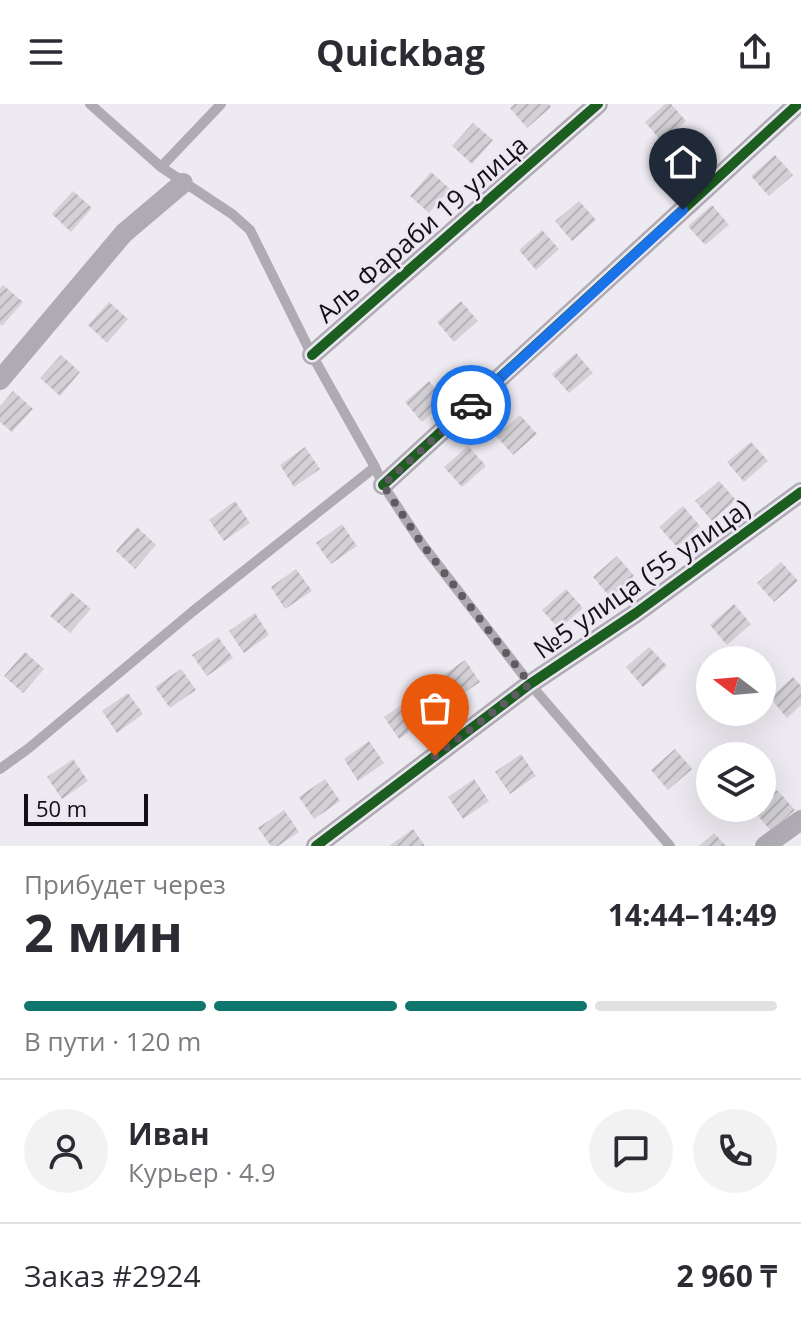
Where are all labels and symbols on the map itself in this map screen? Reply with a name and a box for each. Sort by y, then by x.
street label: Аль Фараби 19 улица [308,126,535,330]
pin [649,128,717,210]
courier [431,365,511,445]
street label: №5 улица (55 улица) [526,490,757,667]
north arrow [696,646,776,726]
pin [401,674,469,756]
scale bar [24,790,148,826]

